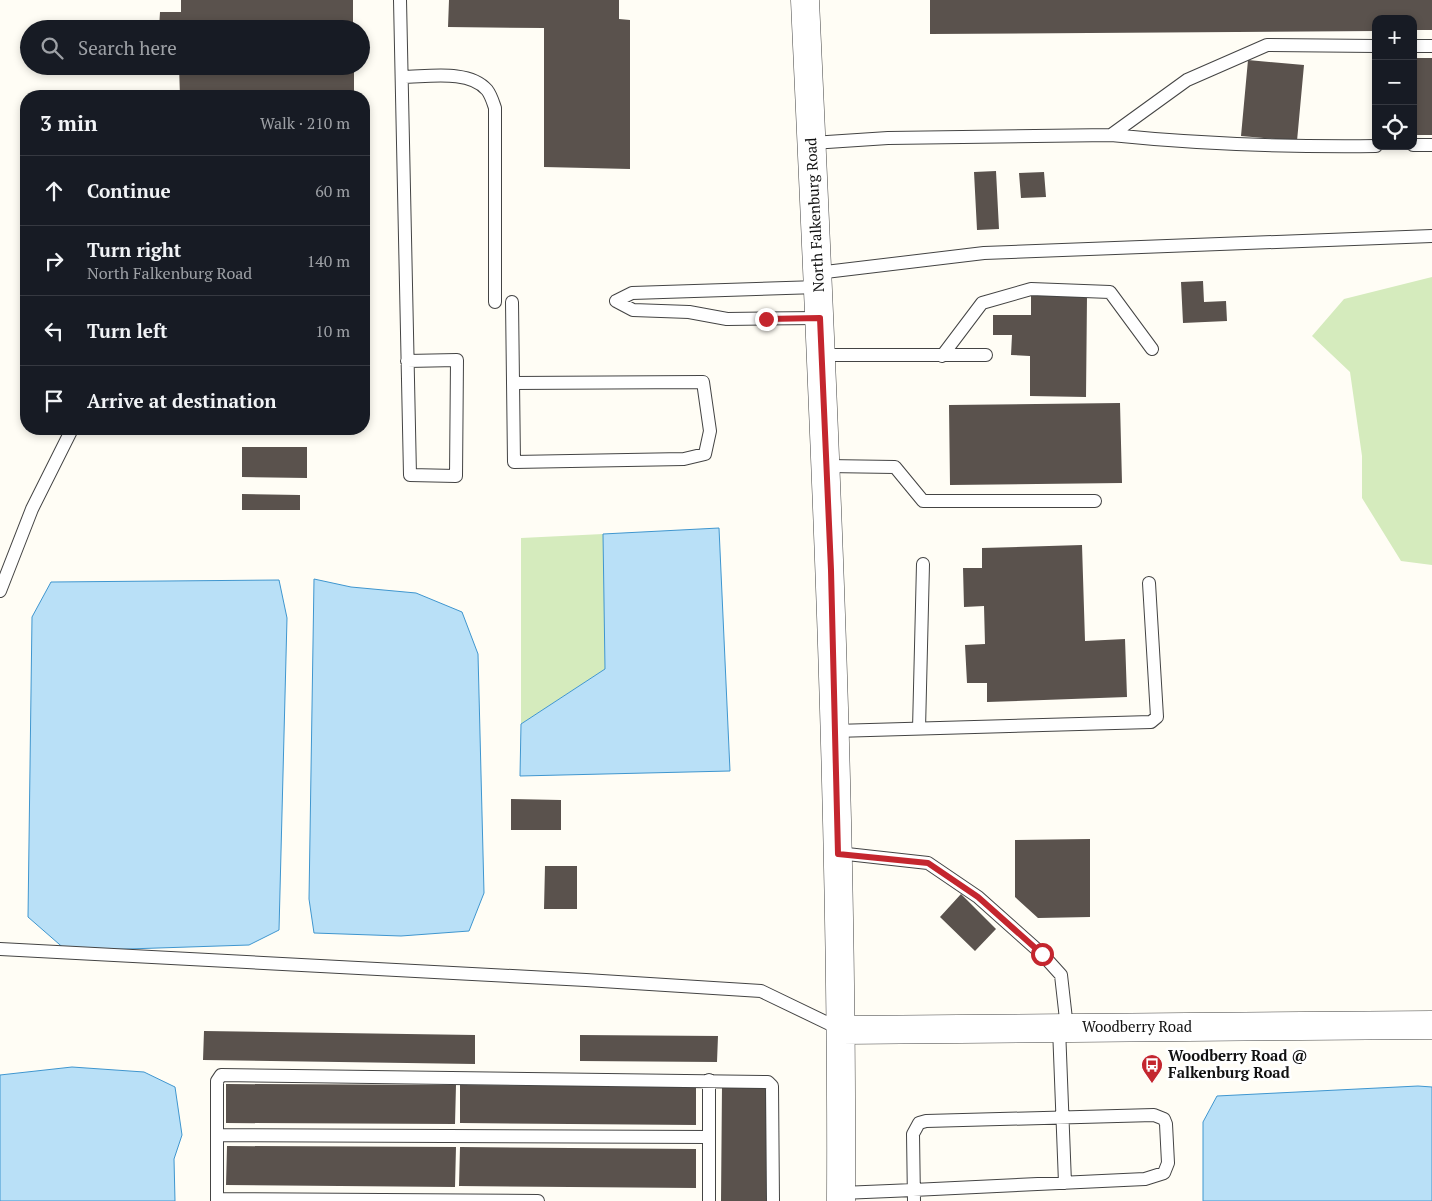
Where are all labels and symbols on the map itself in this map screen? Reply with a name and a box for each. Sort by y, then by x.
street label: North Falkenburg Road [800,137,828,293]
route end [755,308,778,331]
route start [1031,943,1054,966]
street label: Woodberry Road [1082,1016,1192,1036]
place label: Woodberry Road @ Falkenburg Road [1168,1045,1307,1082]
bus stop icon: Woodberry Road @ Falkenburg Road [1140,1053,1164,1084]

